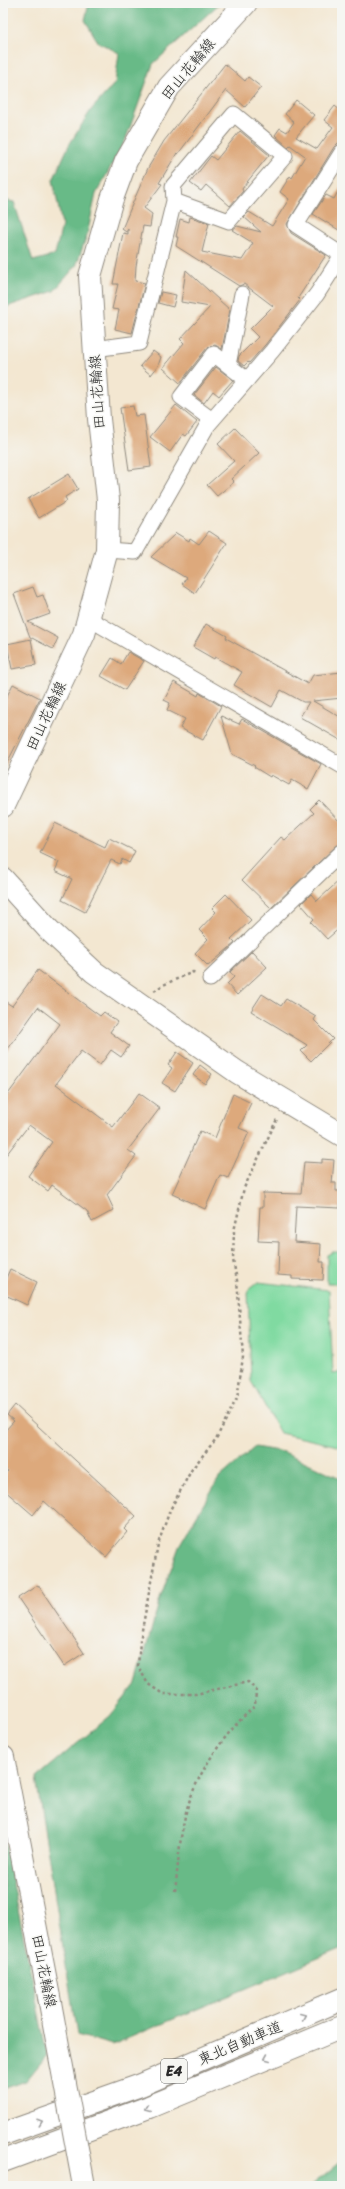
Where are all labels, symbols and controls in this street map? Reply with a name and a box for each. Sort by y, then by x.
street label: 田山花輪線 [154,32,222,106]
street label: 田山花輪線 [81,354,113,430]
street label: 田山花輪線 [18,677,74,755]
street label: 田山花輪線 [24,1932,64,2010]
street label: 東北自動車道 [193,2013,287,2073]
one-way arrow [299,2013,307,2021]
one-way arrow [264,2053,272,2061]
road number: E4 [161,2059,187,2083]
one-way arrow [144,2103,151,2111]
one-way arrow [36,2118,43,2127]

